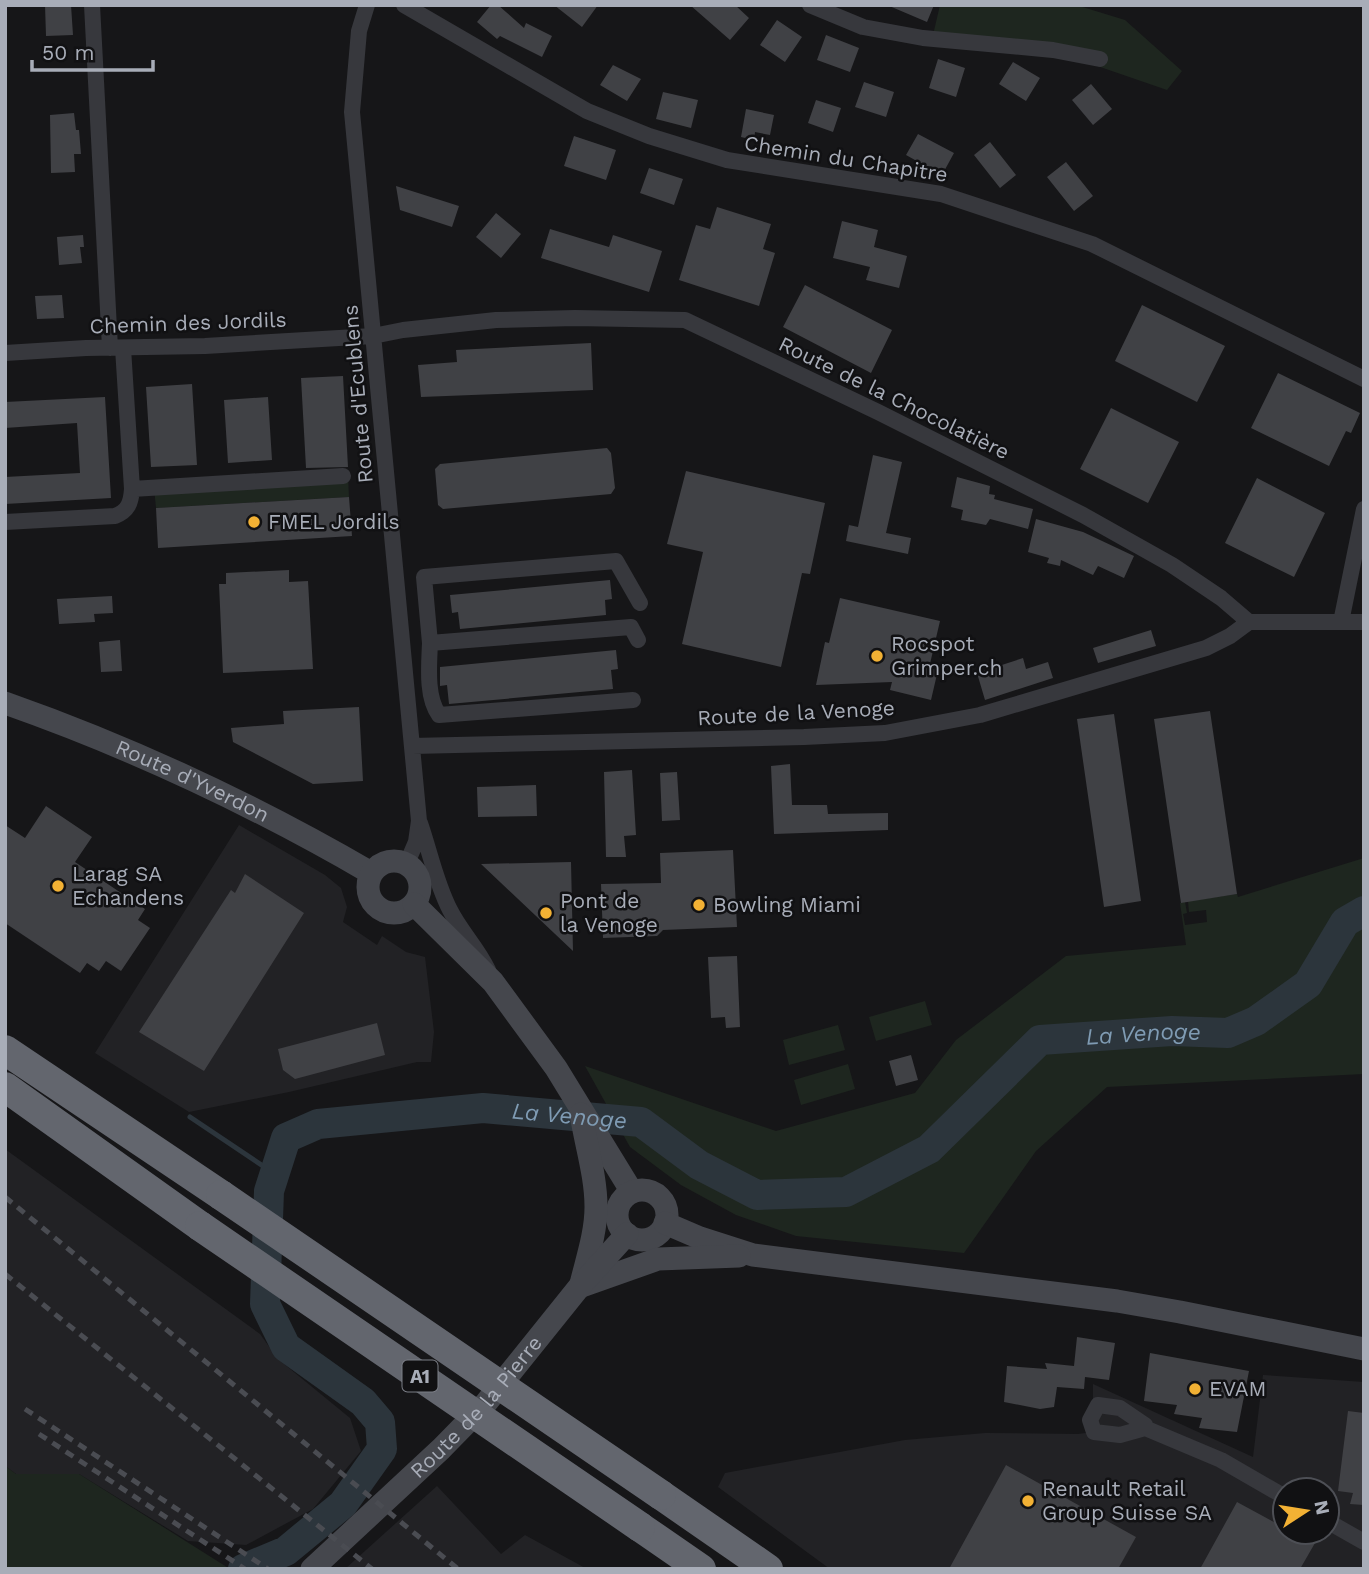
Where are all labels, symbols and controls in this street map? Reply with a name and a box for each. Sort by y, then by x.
scale bar [32,28,152,72]
text: 50 m [42,40,94,65]
street label: Chemin du Chapitre [743,130,950,187]
street label: Route d'Ecublens [337,304,378,484]
street label: Chemin des Jordils [89,307,287,338]
street label: Route de la Chocolatière [775,331,1014,464]
place label: FMEL Jordils [268,509,400,534]
marker: FMEL Jordils [246,514,262,530]
place label: Rocspot Grimper.ch [891,631,1002,680]
marker: Rocspot Grimper.ch [869,648,885,664]
street label: Route de la Venoge [697,695,895,730]
street label: Route d'Yverdon [112,734,274,827]
place label: Larag SA Echandens [72,861,184,910]
marker: Larag SA Echandens [50,878,66,894]
place label: Pont de la Venoge [560,888,658,937]
place label: Bowling Miami [713,892,861,917]
marker: Bowling Miami [691,897,707,913]
marker: Pont de la Venoge [538,905,554,921]
water label: La Venoge [1085,1018,1202,1051]
water label: La Venoge [511,1098,628,1135]
street label: Route de la Pierre [405,1330,547,1483]
road number: A1 [402,1360,438,1392]
place label: EVAM [1209,1376,1267,1401]
marker: EVAM [1187,1381,1203,1397]
place label: Renault Retail Group Suisse SA [1042,1476,1212,1525]
north arrow [1271,1476,1341,1546]
marker: Renault Retail Group Suisse SA [1020,1493,1036,1509]
text: N [1309,1498,1335,1517]

